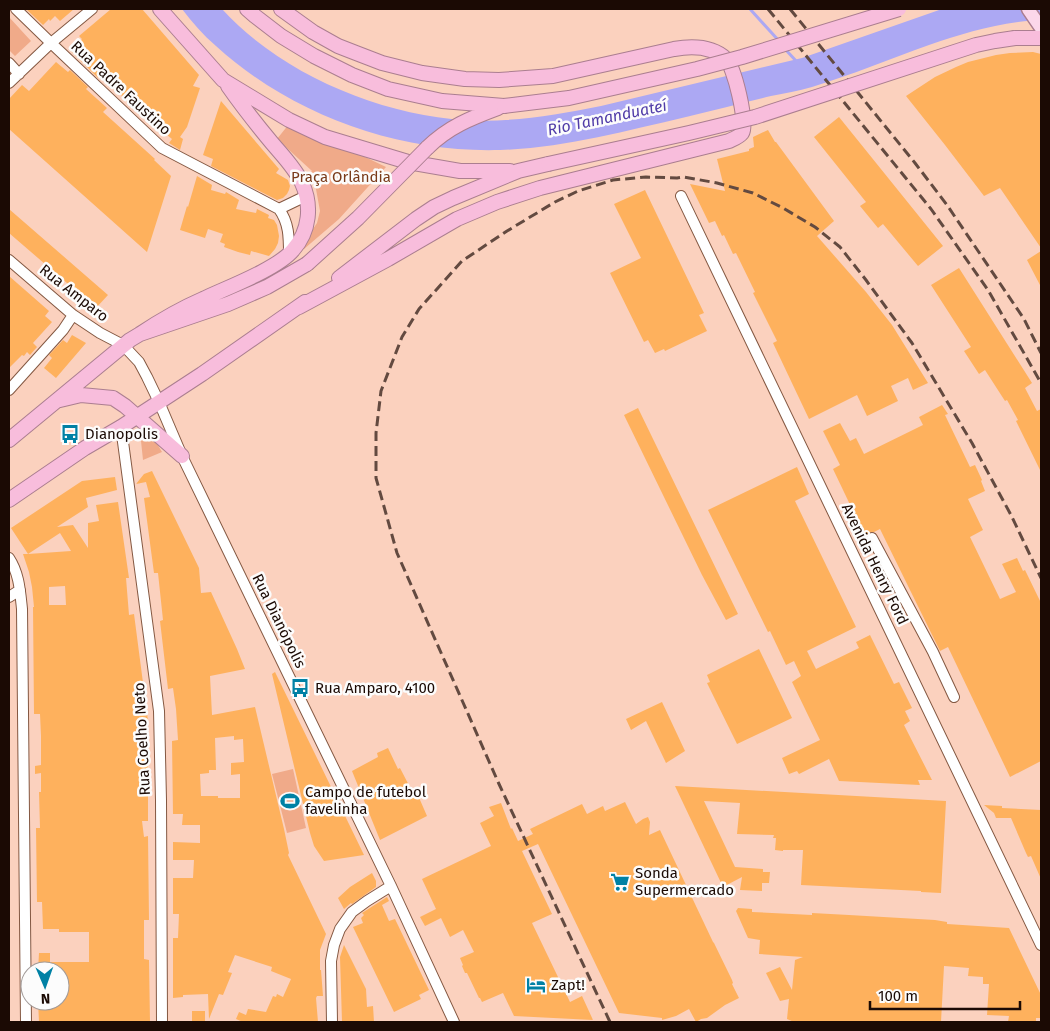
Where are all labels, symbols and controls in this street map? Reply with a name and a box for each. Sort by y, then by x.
street label: Rua Padre Faustino [67,37,175,139]
water label: Rio Tamanduateí [546,95,670,139]
park label: Praça Orlândia [291,168,391,186]
street label: Rua Amparo [36,261,112,325]
bus stop icon: Dianopolis [59,423,81,445]
place label: Dianopolis [85,425,158,443]
street label: Avenida Henry Ford [838,501,912,627]
street label: Rua Dianópolis [248,571,310,671]
bus stop icon: Rua Amparo, 4100 [289,677,311,699]
place label: Rua Amparo, 4100 [315,679,435,697]
street label: Rua Coelho Neto [130,682,154,796]
place label: Campo de futebol favelinha [305,783,427,818]
sports icon: Campo de futebol favelinha [279,790,301,812]
place label: Sonda Supermercado [635,864,734,899]
supermarket icon: Sonda Supermercado [609,871,631,893]
north arrow [20,961,70,1011]
hotel icon: Zapt! [525,974,547,996]
place label: Zapt! [551,976,585,994]
scale bar [870,978,1020,1010]
text: 100 m [878,987,918,1005]
text: N [40,990,50,1007]

